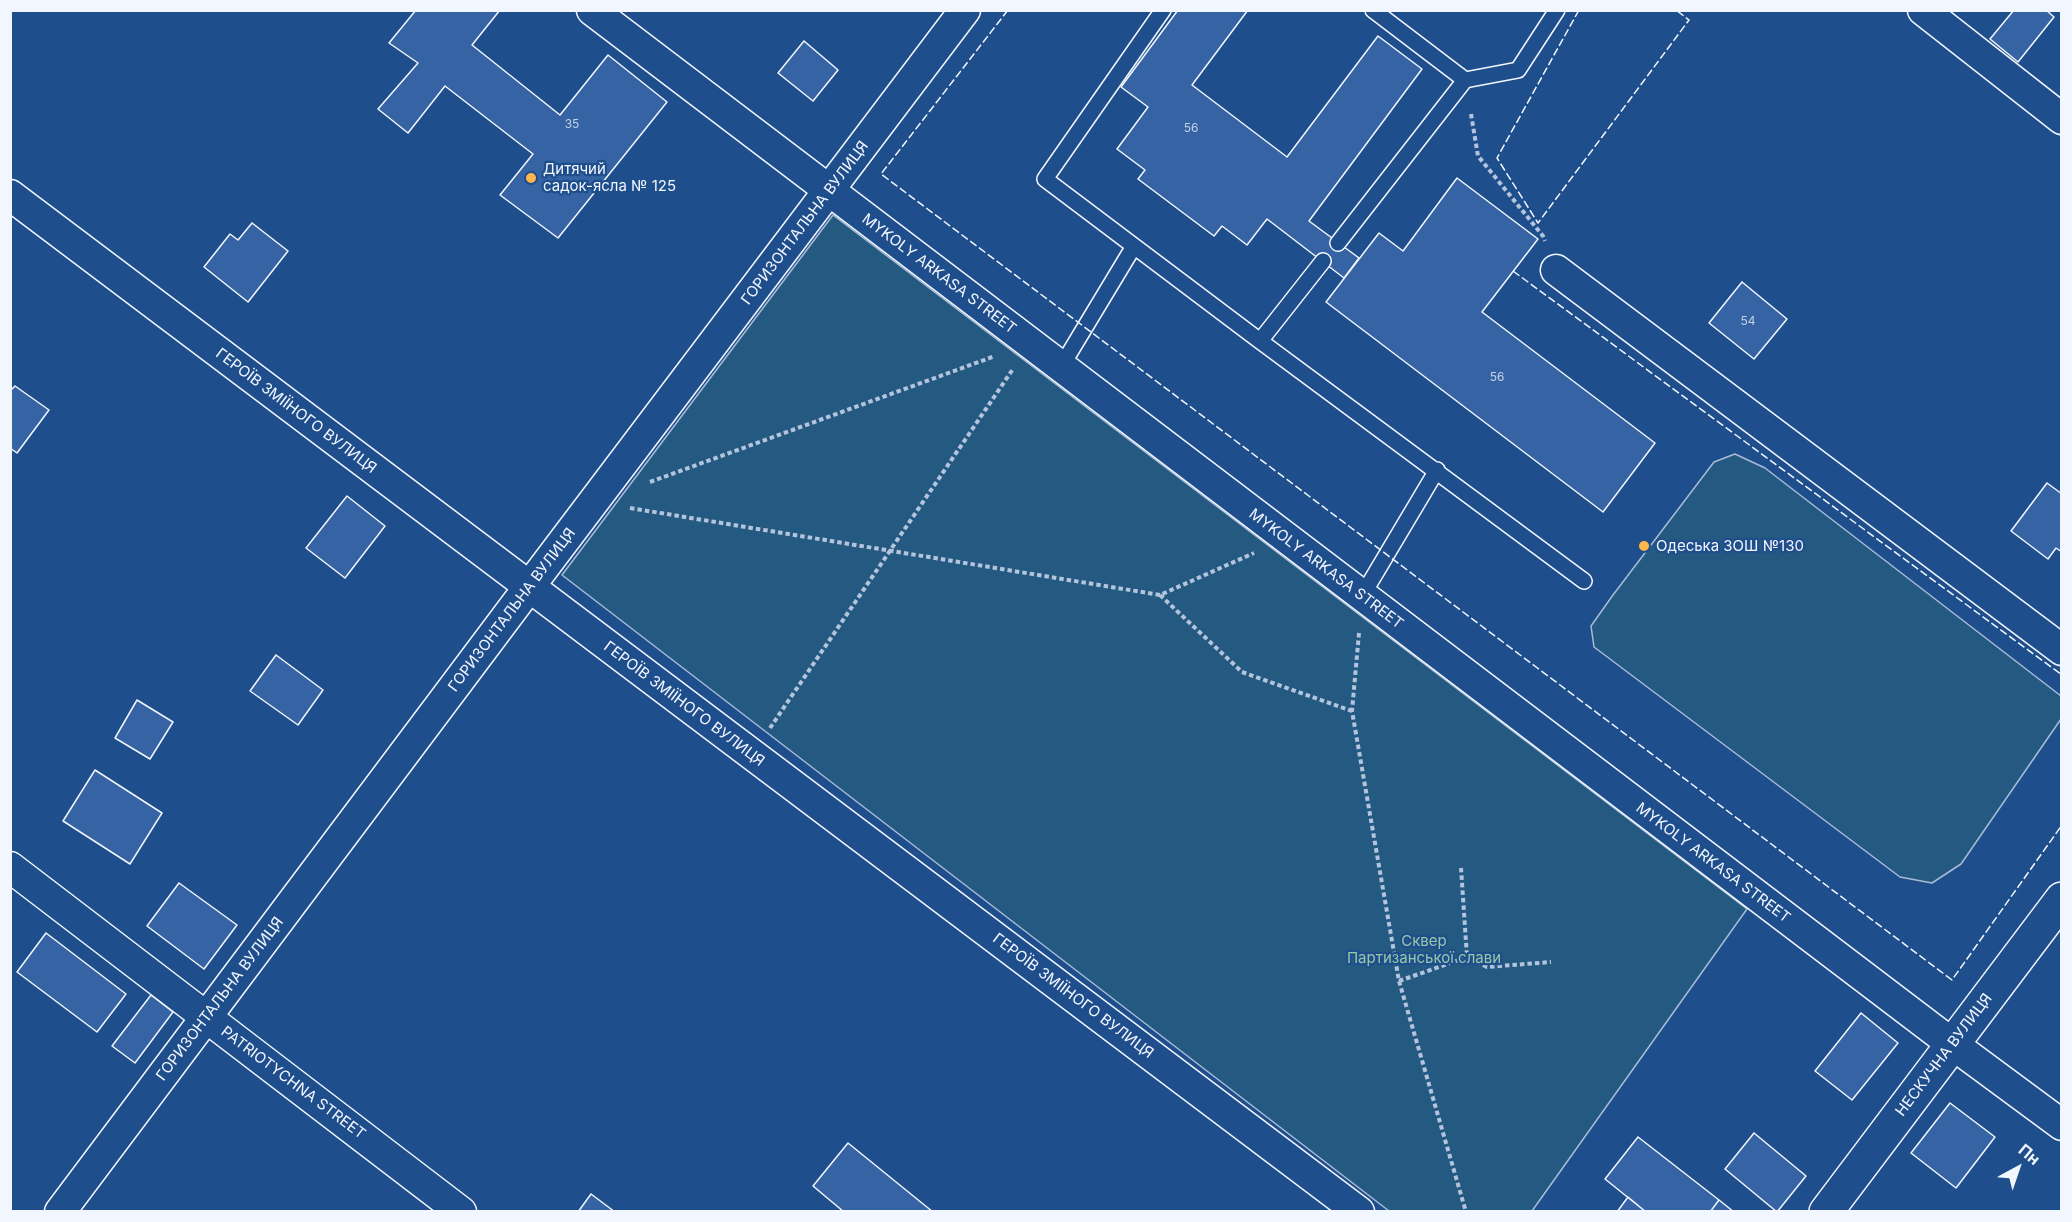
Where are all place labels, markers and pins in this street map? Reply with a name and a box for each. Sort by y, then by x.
place label: Дитячий садок-ясла № 125 [543,160,676,195]
marker: Дитячий садок-ясла № 125 [524,171,538,185]
place label: Одеська ЗОШ №130 [1656,537,1804,555]
marker: Одеська ЗОШ №130 [1637,539,1651,553]

